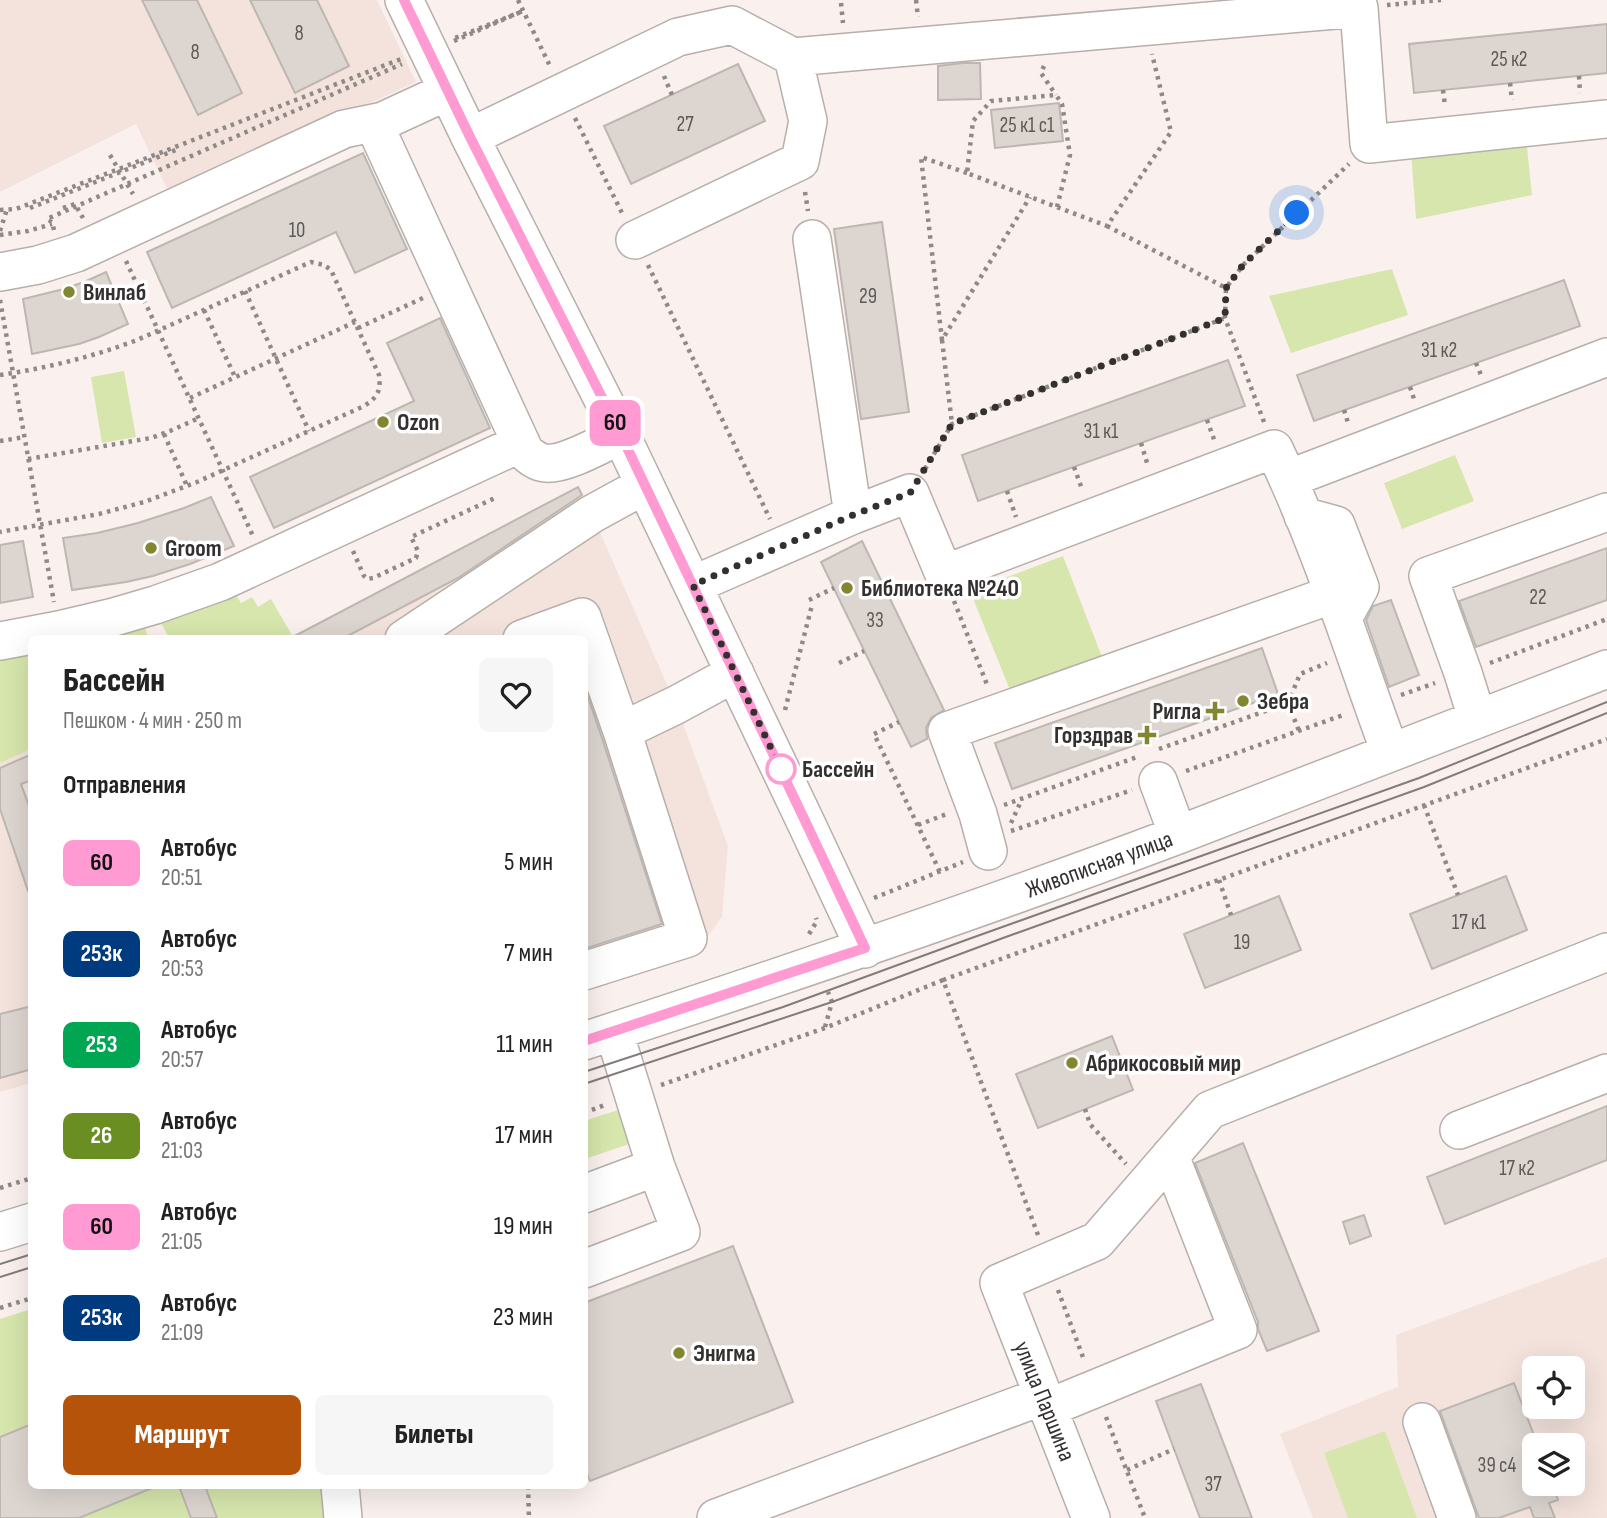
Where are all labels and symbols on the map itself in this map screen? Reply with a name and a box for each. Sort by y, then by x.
house number: 8 [294,21,304,46]
house number: 8 [190,40,200,65]
house number: 25 к2 [1490,47,1528,72]
house number: 27 [676,112,694,137]
house number: 25 к1 с1 [1000,113,1055,138]
your location [1279,195,1314,230]
house number: 10 [289,218,305,243]
place label: Винлаб [83,278,146,307]
marker: Винлаб [61,284,77,300]
house number: 29 [859,284,877,309]
house number: 31 к2 [1421,338,1457,363]
line badge: 60 [584,400,646,446]
place label: Ozon [397,408,440,437]
marker: Ozon [375,414,391,430]
house number: 31 к1 [1084,419,1119,444]
place label: Groom [165,534,222,563]
marker: Groom [143,540,159,556]
place label: Библиотека №240 [861,574,1019,603]
marker: Библиотека №240 [839,580,855,596]
house number: 22 [1529,585,1547,610]
house number: 33 [866,608,884,633]
place label: Зебра [1257,687,1309,716]
marker: Зебра [1235,693,1251,709]
place label: Ригла [1152,697,1201,726]
marker: Ригла [1207,703,1223,719]
place label: Горздрав [1054,721,1133,750]
marker: Горздрав [1139,727,1155,743]
marker: Бассейн [766,754,796,784]
place label: Бассейн [802,755,874,784]
street label: Живописная улица [1022,824,1177,904]
house number: 17 к1 [1452,910,1487,935]
house number: 19 [1234,930,1250,955]
place label: Абрикосовый мир [1085,1049,1241,1078]
marker: Абрикосовый мир [1064,1055,1080,1071]
house number: 17 к2 [1499,1156,1535,1181]
street label: улица Паршина [1007,1337,1082,1465]
place label: Энигма [693,1339,756,1368]
marker: Энигма [671,1345,687,1361]
house number: 39 с4 [1478,1453,1517,1478]
house number: 37 [1204,1472,1222,1497]

